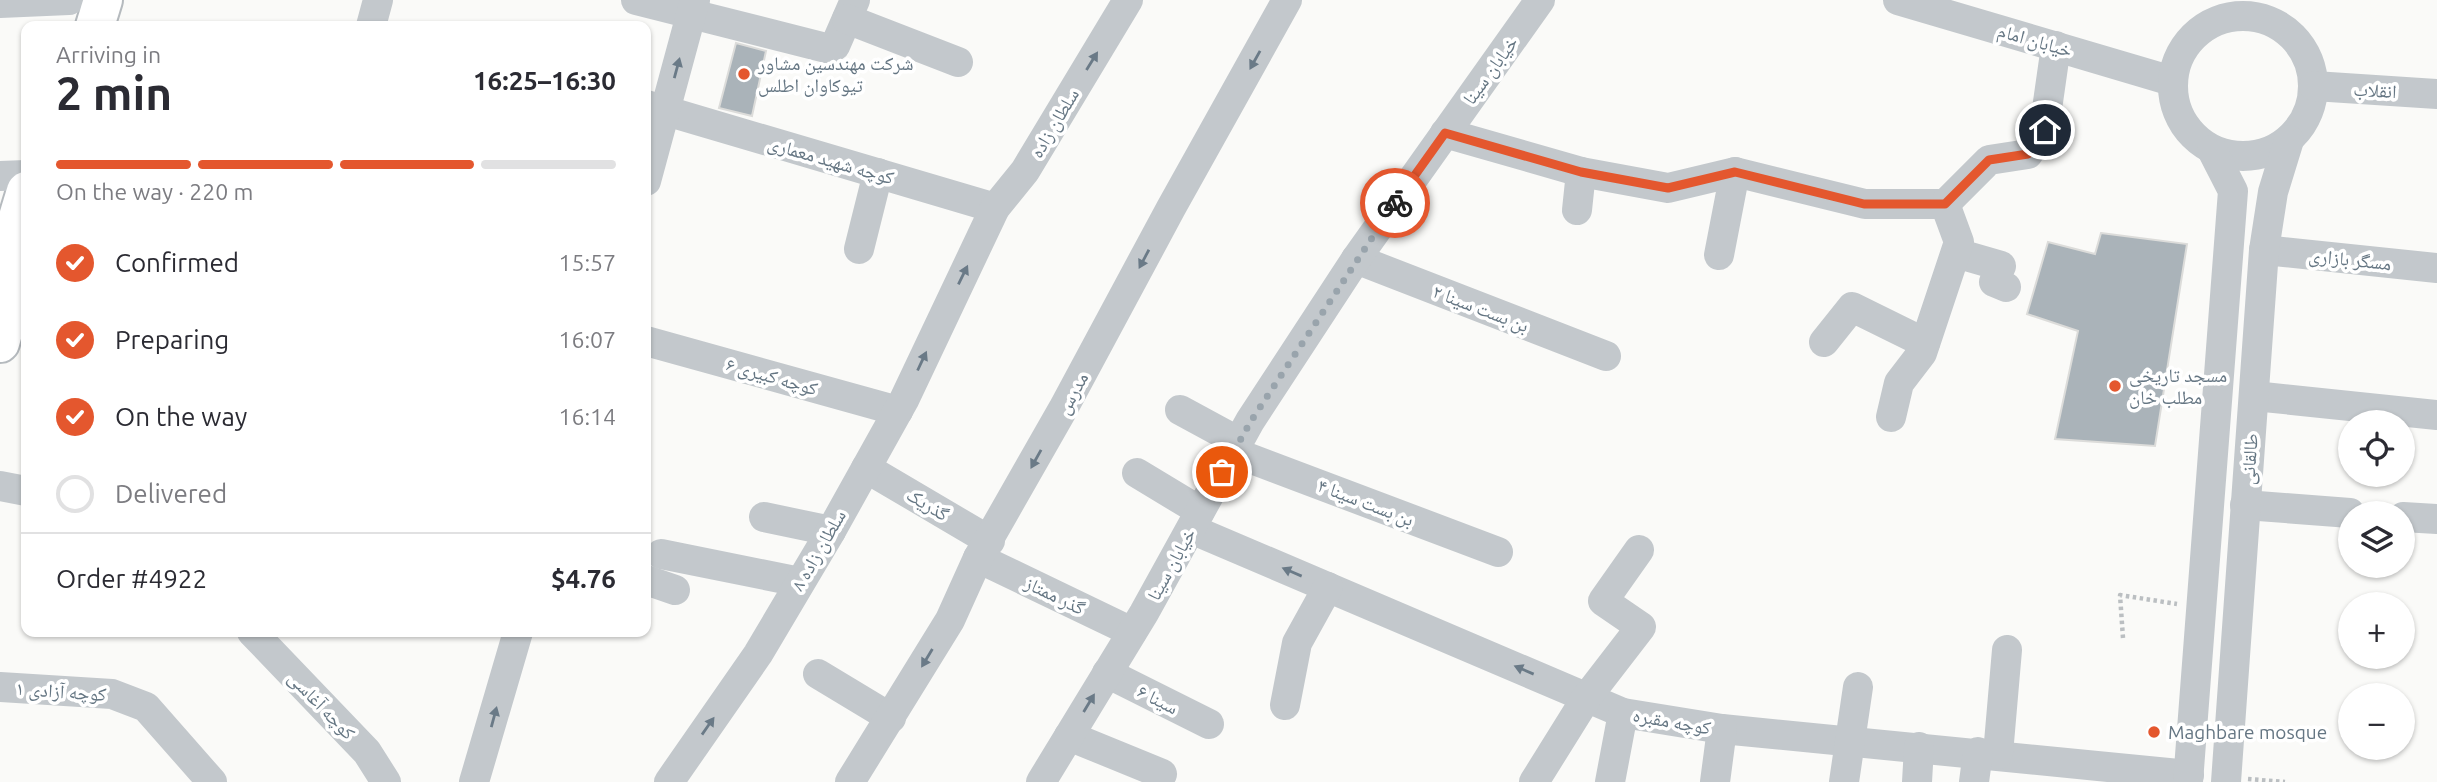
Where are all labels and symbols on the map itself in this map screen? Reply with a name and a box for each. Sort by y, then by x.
street label: خیابان امام [1994,19,2075,64]
street label: خیابان سینا [1458,32,1523,109]
one-way arrow [1249,50,1260,70]
place label: شرکت مهندسین مشاور تیوکاوان اطلس [757,52,914,97]
one-way arrow [1085,52,1098,71]
one-way arrow [673,57,683,78]
marker: شرکت مهندسین مشاور تیوکاوان اطلس [736,66,752,82]
street label: انقلاب [2353,78,2397,103]
street label: سلطان زاده [1025,84,1084,162]
pin [2015,100,2075,160]
street label: کوچه شهید معماری [765,132,897,189]
courier [1360,168,1430,238]
street label: مسگر بازاری [2307,244,2392,275]
one-way arrow [1138,249,1150,269]
one-way arrow [958,265,969,285]
street label: بن بست سینا ۲ [1430,280,1532,337]
one-way arrow [917,351,928,371]
street label: کوچه کبیری ۶ [723,352,821,401]
place label: مسجد تاریخی مطلب خان [2129,364,2227,409]
street label: مدرس [1052,368,1093,418]
marker: مسجد تاریخی مطلب خان [2107,378,2123,394]
street label: طالقانی [2236,432,2263,486]
pin [1192,442,1252,502]
one-way arrow [1030,449,1042,468]
street label: بن بست سینا ۴ [1315,474,1417,531]
street label: گذریک [902,483,953,526]
street label: سلطان زاده ۸ [786,506,851,595]
street label: خیابان سینا [1142,524,1201,604]
one-way arrow [1281,566,1302,577]
street label: گذر ممتاز [1020,571,1089,620]
one-way arrow [921,648,934,668]
one-way arrow [1513,664,1534,675]
street label: کوچه آغاسی [283,666,360,744]
street label: کوچه آزادی ۱ [15,677,107,706]
street label: سینا ۶ [1134,680,1182,719]
one-way arrow [1083,693,1095,712]
street label: کوچه مقبره [1631,703,1713,740]
one-way arrow [490,706,500,727]
one-way arrow [701,717,715,735]
place label: Maghbare mosque [2168,721,2327,743]
marker: Maghbare mosque [2146,724,2162,740]

